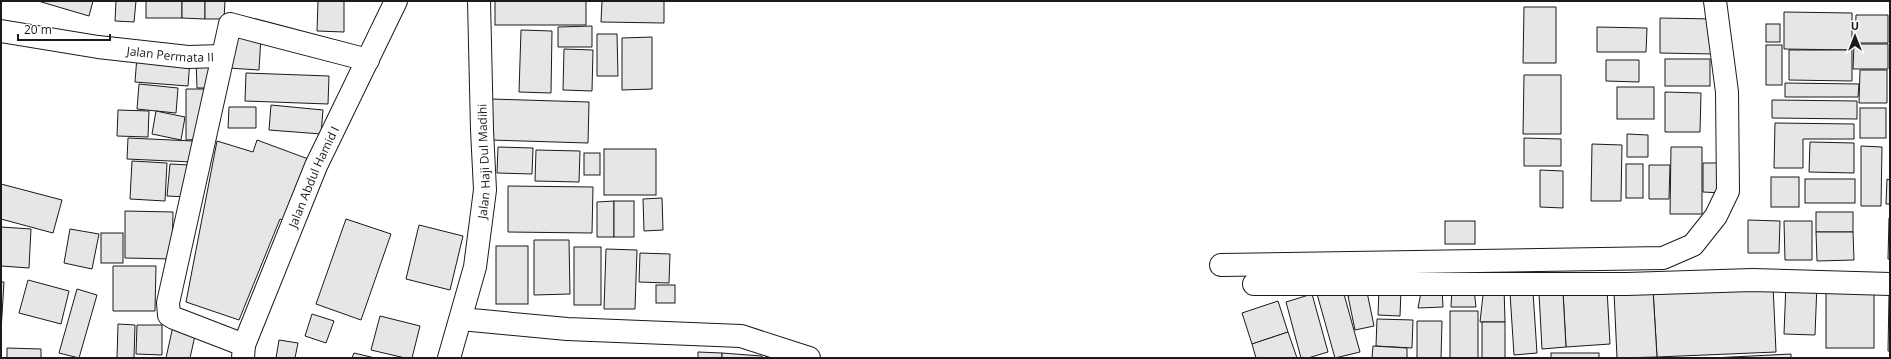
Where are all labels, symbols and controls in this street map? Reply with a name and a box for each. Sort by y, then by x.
scale bar [18,16,110,42]
north arrow [1835,16,1875,56]
text: U [1851,18,1859,33]
text: 20 m [24,21,52,38]
street label: Jalan Permata II [125,42,214,66]
street label: Jalan Haji Dul Madihi [473,104,494,221]
street label: Jalan Abdul Hamid I [283,123,343,231]

